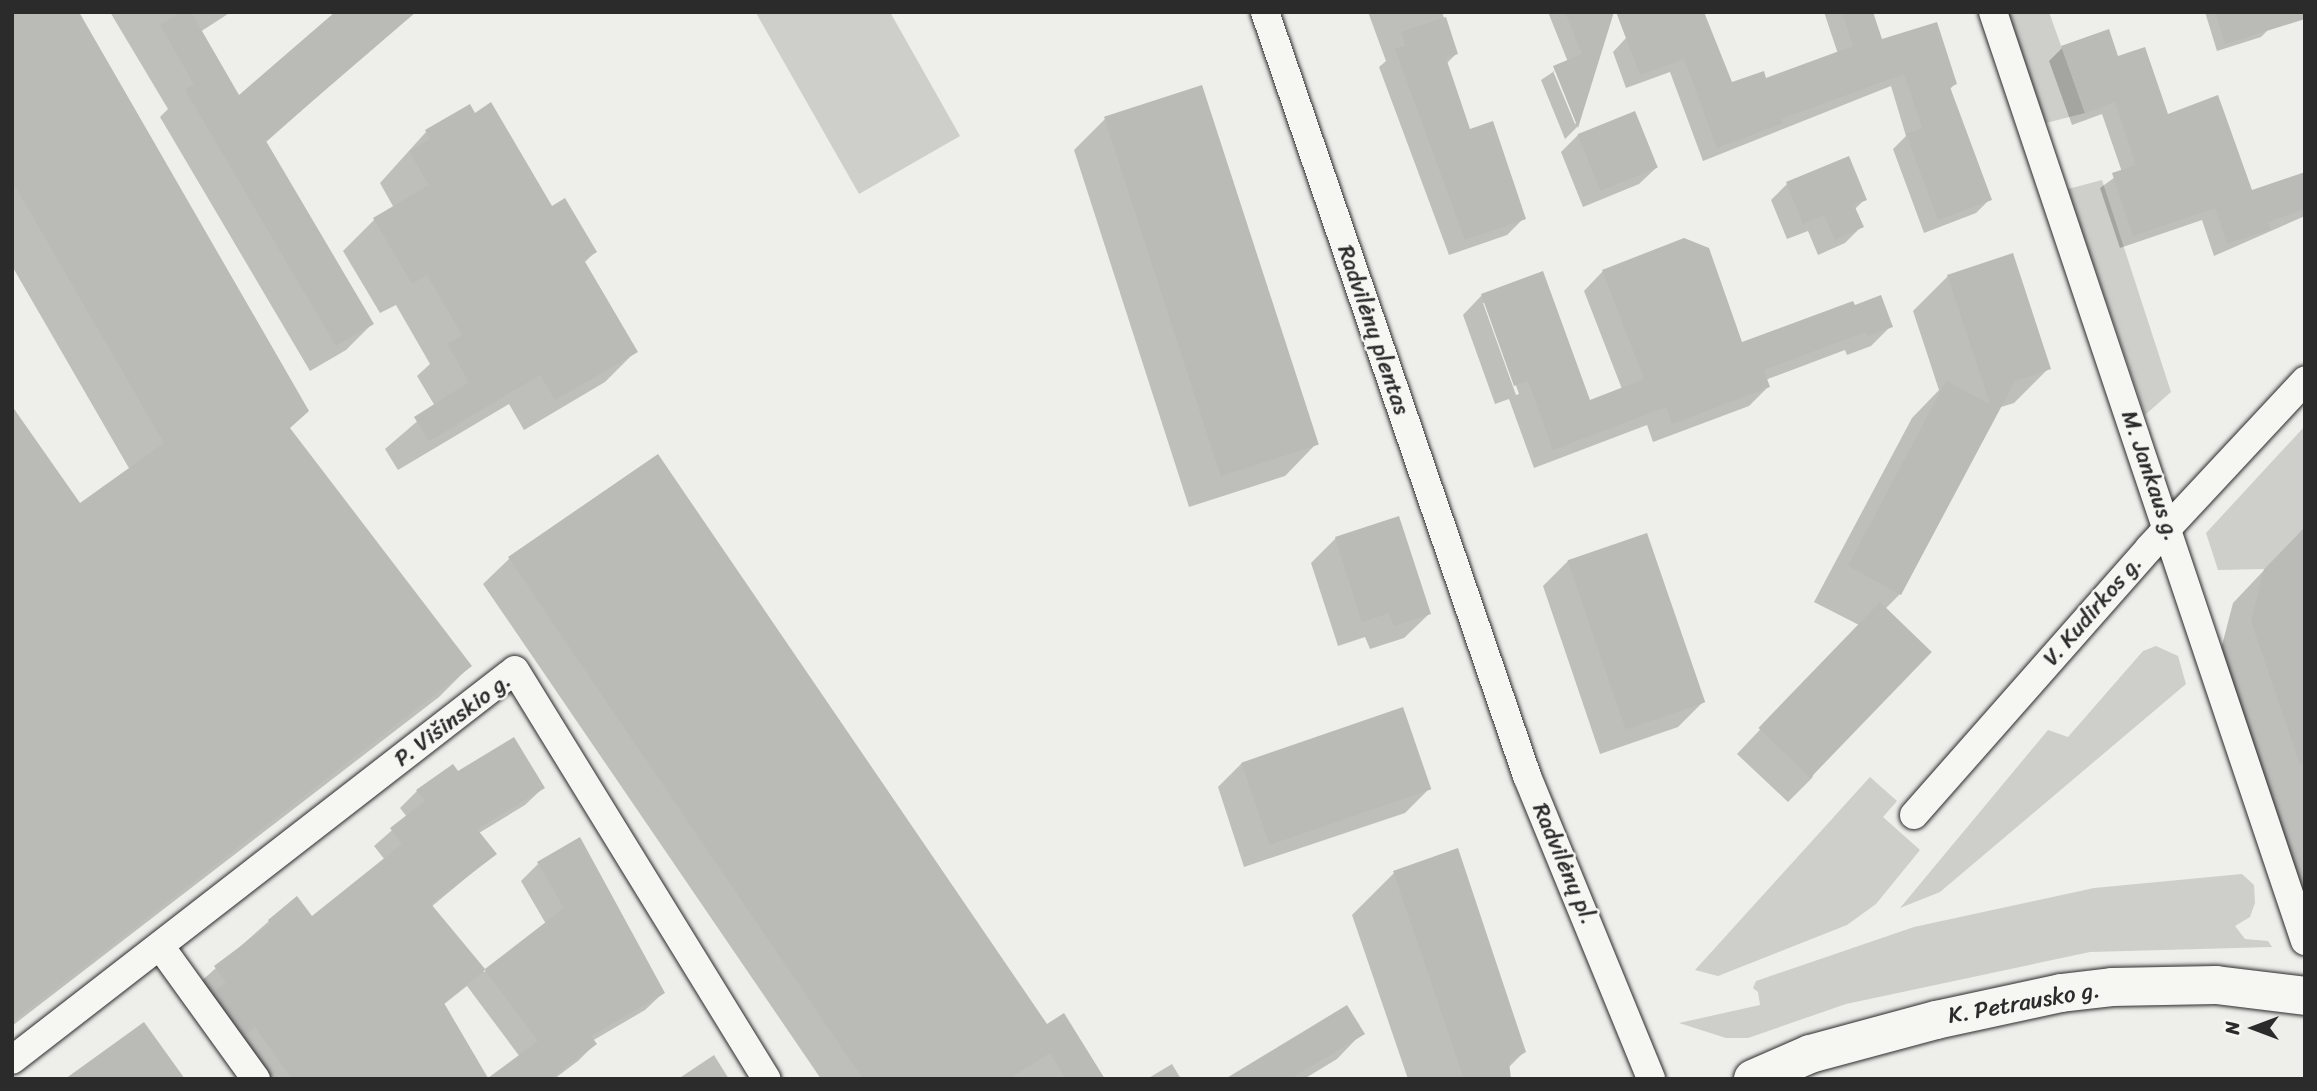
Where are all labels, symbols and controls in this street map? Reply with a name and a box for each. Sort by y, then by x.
street label: Radvilėnų plentas [1331,241,1415,419]
street label: M. Jankaus g. [2115,407,2185,545]
street label: V. Kudirkos g. [2038,550,2148,672]
street label: P. Višinskio g. [389,667,517,773]
street label: Radvilėnų pl. [1526,799,1602,929]
street label: K. Petrausko g. [1946,976,2102,1030]
north arrow [2219,993,2289,1063]
text: N [2216,1021,2249,1035]

